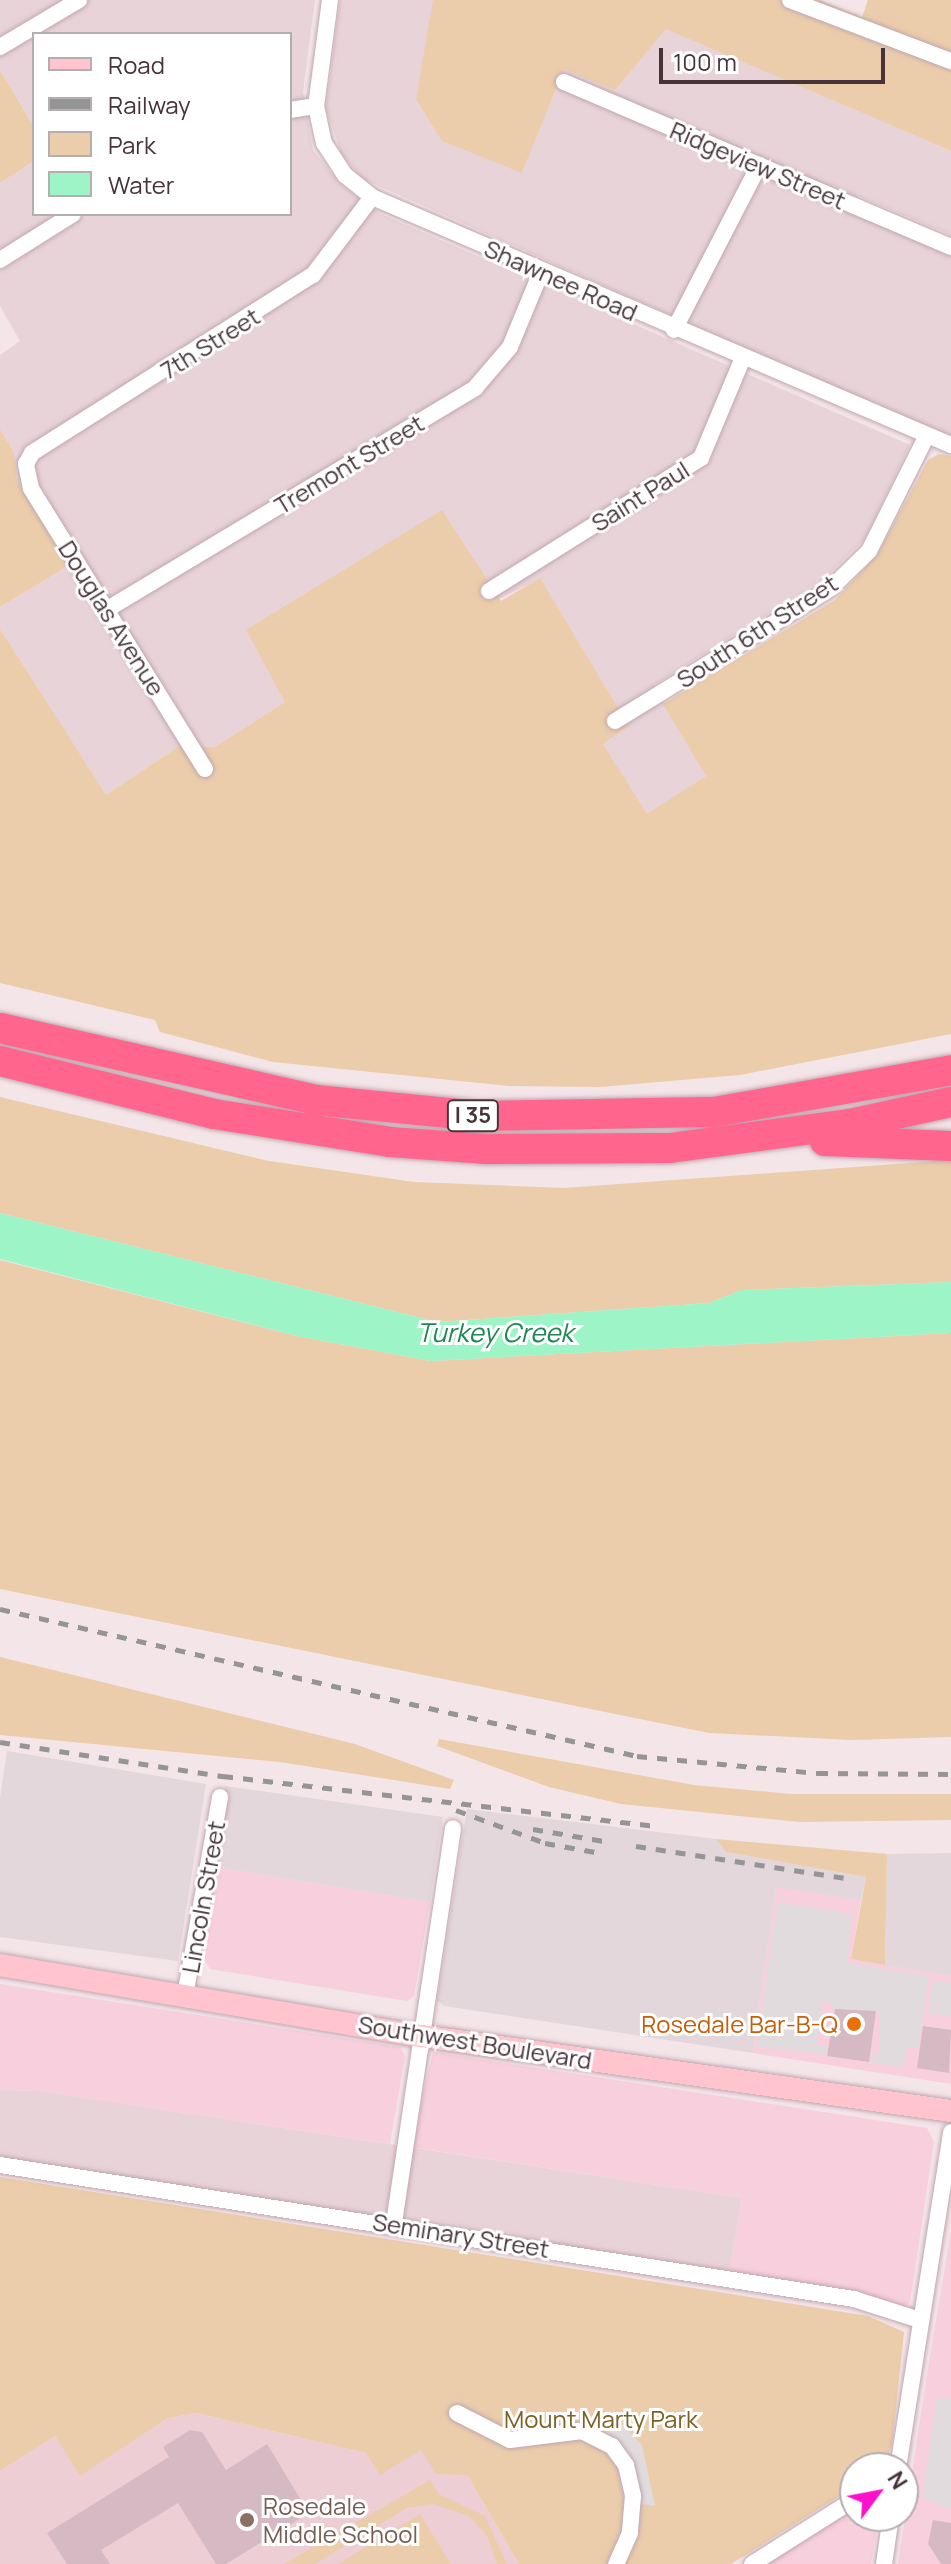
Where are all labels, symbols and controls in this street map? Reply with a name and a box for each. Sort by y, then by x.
legend [32,32,292,216]
scale bar [663,32,889,82]
text: 100 m [673,45,737,78]
text: Road [108,48,165,81]
text: Railway [108,88,191,121]
street label: Ridgeview Street [666,115,850,215]
text: Park [108,128,156,161]
text: Water [108,168,175,201]
street label: Shawnee Road [480,233,642,327]
street label: 7th Street [155,301,265,385]
street label: Tremont Street [269,408,429,520]
street label: Saint Paul [586,455,694,537]
street label: Douglas Avenue [53,535,171,701]
street label: South 6th Street [671,568,843,694]
road number: I 35 [445,1098,501,1134]
water label: Turkey Creek [417,1317,573,1349]
street label: Lincoln Street [175,1819,231,1975]
street label: Southwest Boulevard [356,2009,594,2075]
place label: Rosedale Bar-B-Q [641,2010,838,2038]
marker: Rosedale Bar-B-Q [845,2015,863,2033]
street label: Seminary Street [371,2207,551,2263]
park label: Mount Marty Park [504,2405,698,2433]
north arrow [839,2452,919,2532]
text: N [881,2466,915,2495]
place label: Rosedale Middle School [263,2492,418,2548]
marker: Rosedale Middle School [238,2511,256,2529]

